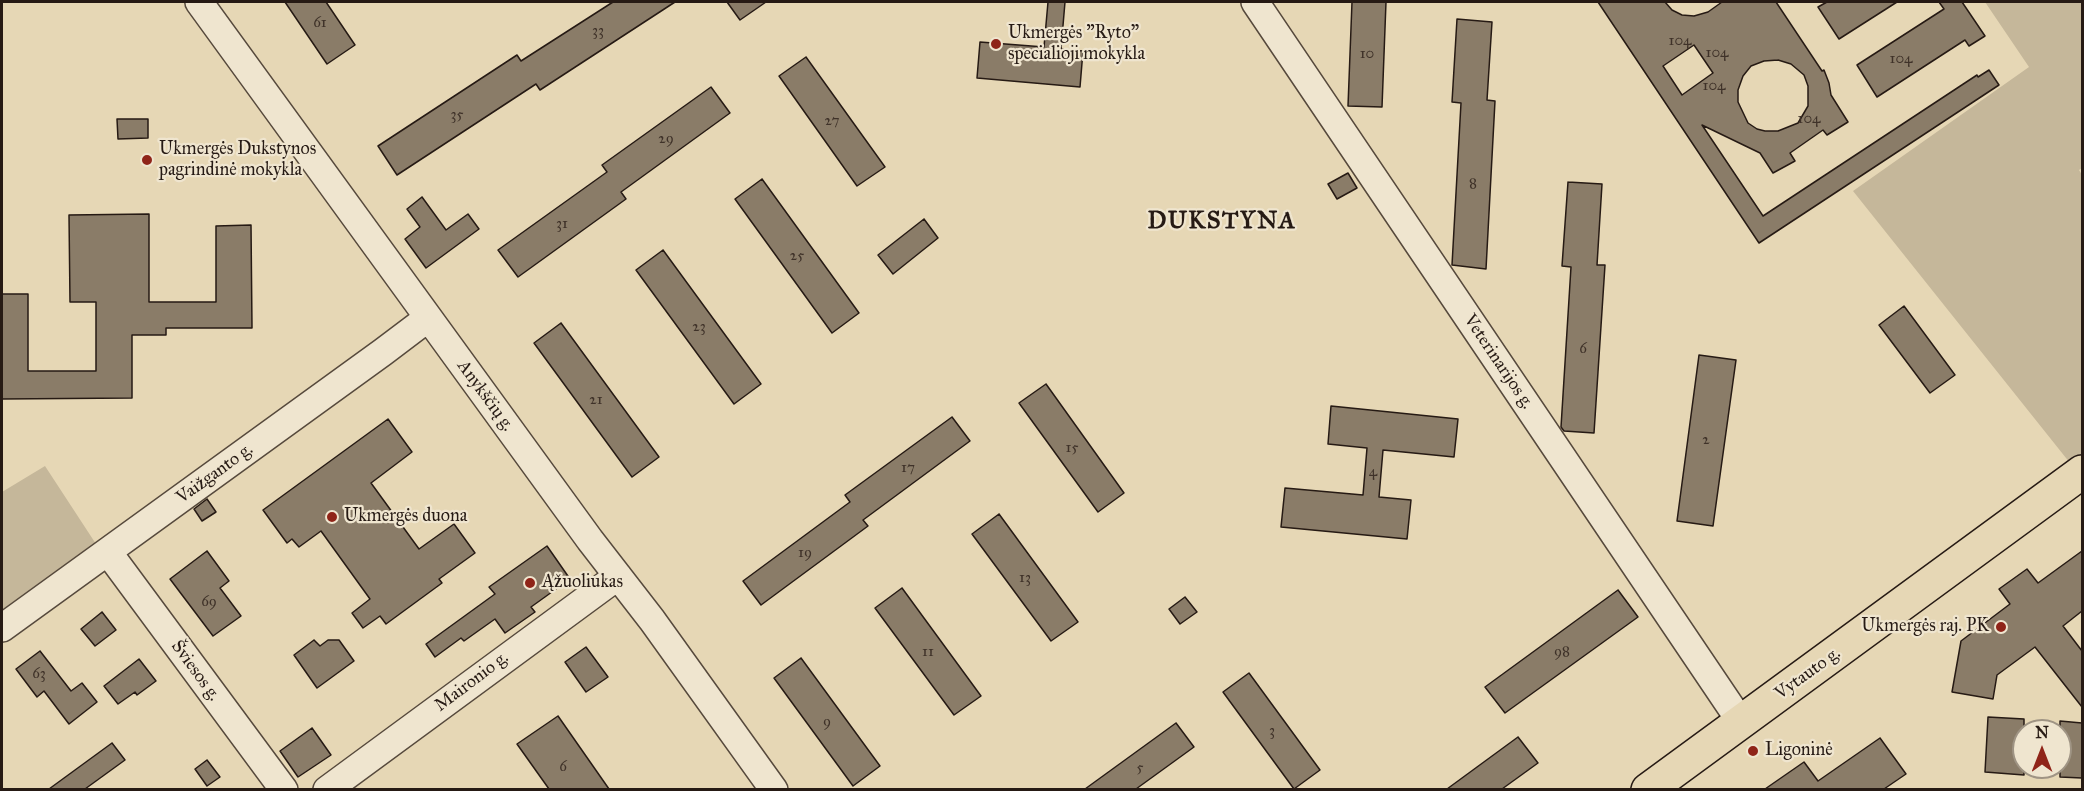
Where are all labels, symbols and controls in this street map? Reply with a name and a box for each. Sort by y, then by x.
house number: 61 [313,14,327,32]
house number: 33 [592,22,604,40]
place label: Ukmergės "Ryto" specialioji mokykla [1008,23,1145,66]
house number: 104 [1669,32,1691,50]
marker: Ukmergės "Ryto" specialioji mokykla [989,37,1003,51]
house number: 104 [1706,44,1728,62]
house number: 10 [1360,45,1374,63]
house number: 104 [1890,50,1912,68]
house number: 104 [1703,77,1725,95]
house number: 35 [451,106,463,124]
house number: 104 [1798,110,1820,128]
house number: 27 [824,112,840,130]
house number: 29 [658,130,674,148]
place label: Ukmergės Dukstynos pagrindinė mokykla [159,139,316,182]
marker: Ukmergės Dukstynos pagrindinė mokykla [140,153,154,167]
house number: 8 [1469,175,1477,193]
district label: DUKSTYNA [1148,208,1296,236]
house number: 31 [556,215,568,233]
house number: 25 [790,247,804,265]
street label: Veterinarijos g. [1458,311,1538,413]
house number: 23 [692,318,706,336]
house number: 6 [1579,340,1587,358]
street label: Anykščių g. [452,356,518,436]
house number: 21 [589,391,603,409]
house number: 2 [1702,431,1710,449]
street label: Vaižganto g. [173,439,257,509]
house number: 15 [1066,439,1078,457]
house number: 17 [901,459,915,477]
house number: 4 [1369,463,1377,481]
place label: Ukmergės duona [344,506,467,528]
marker: Ukmergės duona [325,510,339,524]
house number: 19 [798,544,812,562]
house number: 13 [1019,569,1031,587]
place label: Ąžuoliukas [542,572,623,594]
marker: Ąžuoliukas [523,576,537,590]
house number: 69 [201,593,217,611]
place label: Ukmergės raj. PK [1861,616,1989,638]
marker: Ukmergės raj. PK [1994,620,2008,634]
street label: Šviesos g. [166,636,224,706]
house number: 11 [922,643,934,661]
house number: 98 [1554,643,1570,661]
street label: Vytauto g. [1771,643,1845,705]
street label: Maironio g. [431,647,513,717]
house number: 63 [32,665,46,683]
house number: 9 [823,713,831,731]
north arrow [2012,719,2072,779]
house number: 3 [1269,722,1275,740]
text: N [2035,723,2049,742]
place label: Ligoninė [1765,740,1833,762]
marker: Ligoninė [1746,744,1760,758]
house number: 6 [559,758,567,776]
house number: 5 [1137,759,1143,777]

